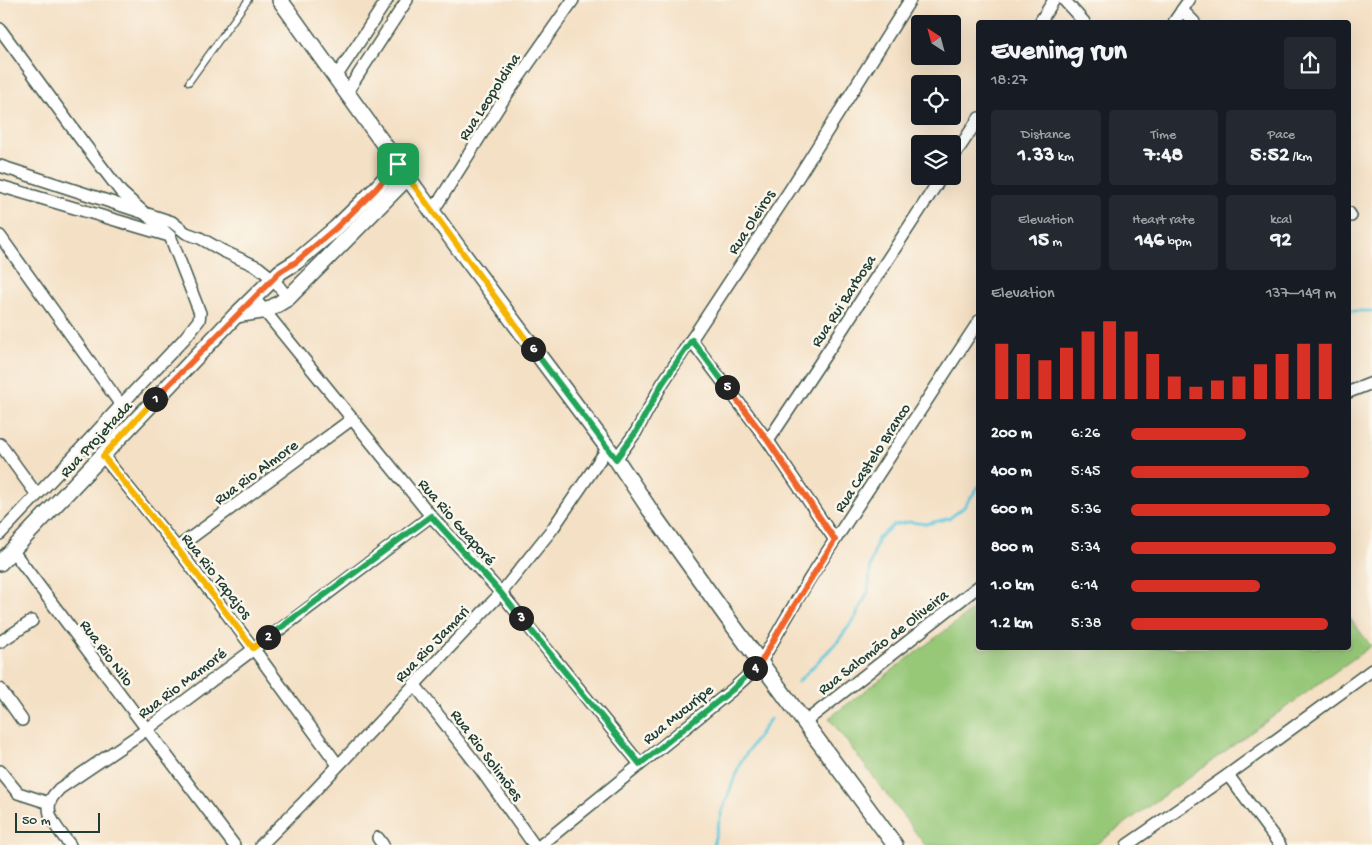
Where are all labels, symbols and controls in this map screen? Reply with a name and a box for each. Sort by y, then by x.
north arrow [911,15,961,65]
map controls [911,15,961,185]
text: Evening run [991,36,1127,69]
button: share [1284,37,1336,89]
street label: Rua Leopoldina [456,50,527,145]
text: 18:27 [991,72,1027,91]
button: locate [911,75,961,125]
text: Distance [1021,127,1071,144]
text: Time [1151,127,1176,144]
text: Pace [1267,127,1295,144]
button: layers [911,135,961,185]
pin [377,143,419,185]
text: 1.33 [1018,144,1055,169]
text: 7:48 [1144,144,1183,169]
text: 5:52 [1250,144,1289,169]
text: km [1055,149,1074,166]
text: /km [1289,149,1312,166]
icon: arrive [384,150,412,178]
street label: Rua Oleiros [725,186,781,259]
text: Elevation [1018,212,1074,229]
text: Heart rate [1132,212,1195,229]
text: kcal [1270,212,1292,229]
text: 15 [1029,229,1049,254]
text: 146 [1135,229,1164,254]
text: 92 [1271,229,1292,254]
text: m [1049,234,1062,251]
text: bpm [1164,234,1192,251]
street label: Rua Rui Barbosa [808,251,882,352]
text: Elevation [991,285,1055,304]
text: 137–149 m [1266,285,1336,304]
pin: 6 [520,336,546,362]
text: 6 [530,341,537,358]
pin: 5 [714,374,740,400]
text: 5 [724,379,731,396]
pin: 1 [142,386,168,412]
text: 1 [153,391,158,408]
street label: Rua Projetada [57,397,139,483]
street label: Rua Castelo Branco [832,401,916,517]
text: 200 m [991,425,1032,444]
text: 6:26 [1071,425,1100,444]
street label: Rua Rio Almore [211,437,303,511]
text: 400 m [991,463,1032,482]
text: 5:45 [1071,463,1100,482]
street label: Rua Rio Guaporé [412,476,499,571]
text: 600 m [991,501,1032,520]
text: 5:36 [1071,501,1101,520]
street label: Rua Rio Tapajos [176,531,255,625]
text: 800 m [991,539,1033,558]
text: 5:34 [1071,539,1100,558]
text: 1.0 km [991,577,1034,596]
text: 6:14 [1071,577,1098,596]
street label: Rua Salomão de Oliveira [815,586,954,701]
street label: Rua Rio Jamari [392,603,475,688]
pin: 3 [508,606,534,630]
text: 3 [518,610,525,627]
text: 1.2 km [991,615,1033,634]
text: 5:38 [1071,615,1102,634]
street label: Rua Rio Nilo [74,617,136,691]
pin: 2 [256,624,280,650]
text: 2 [265,629,272,646]
street label: Rua Rio Mamoré [135,645,232,724]
pin: 4 [742,656,768,680]
text: 4 [752,660,759,677]
street label: Rua Mucuripe [640,681,719,750]
street label: Rua Rio Solimões [445,707,526,806]
scale bar [15,810,100,833]
text: 50 m [22,813,51,830]

